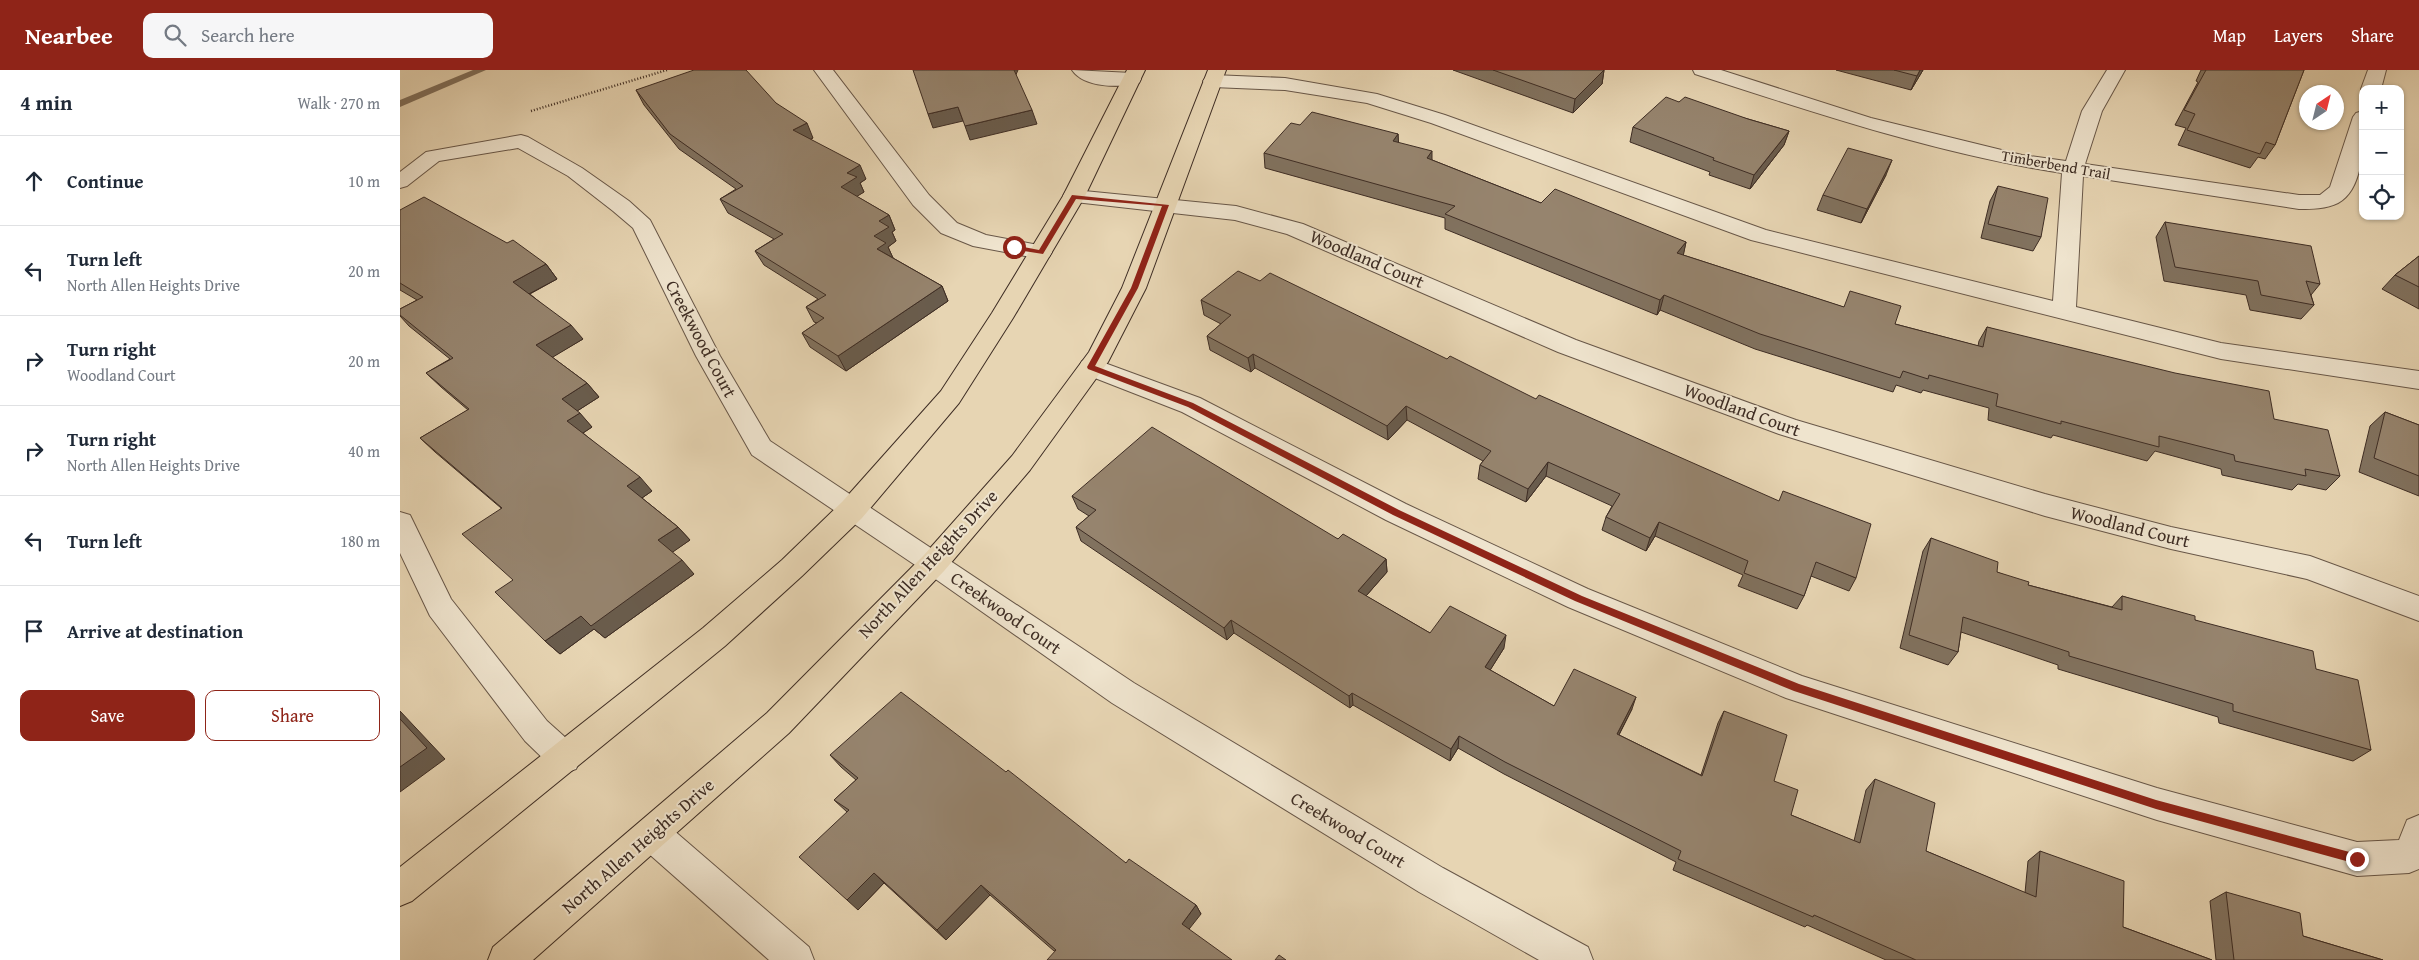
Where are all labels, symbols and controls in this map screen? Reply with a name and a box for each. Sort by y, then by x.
search box [143,13,493,58]
text: Nearbee [25,18,113,53]
icon: search [161,21,189,49]
text: Search here [201,21,295,49]
text: Map [2213,22,2246,49]
text: Layers [2274,22,2323,49]
text: Share [2351,22,2394,49]
north arrow [2299,85,2344,130]
map controls [2359,85,2404,220]
button: + [2359,85,2404,130]
text: 4 min [20,87,72,118]
text: Walk · 270 m [297,91,380,115]
button: − [2359,130,2404,175]
street label: Timberbend Trail [2000,145,2112,184]
icon: ahead [20,167,48,195]
text: Continue [67,167,144,195]
text: 10 m [348,169,380,193]
button: locate [2359,175,2404,220]
street label: Woodland Court [1306,222,1429,295]
route start [1003,236,1026,259]
text: Turn left [67,245,142,273]
icon: left [20,257,48,285]
text: 20 m [348,259,380,283]
text: North Allen Heights Drive [67,273,240,297]
street label: Creekwood Court [659,275,744,403]
text: Turn right [67,335,156,363]
icon: right [20,347,48,375]
text: 20 m [348,349,380,373]
text: Woodland Court [67,363,176,387]
street label: Woodland Court [1680,376,1805,443]
text: Turn right [67,425,156,453]
icon: right [20,437,48,465]
text: 40 m [348,439,380,463]
text: North Allen Heights Drive [67,453,240,477]
street label: North Allen Heights Drive [851,483,1004,644]
street label: Woodland Court [2068,499,2193,555]
icon: left [20,527,48,555]
text: Turn left [67,527,142,555]
text: 180 m [340,529,380,553]
street label: Creekwood Court [945,564,1068,661]
icon: arrive [20,617,48,645]
text: Arrive at destination [67,617,243,645]
button: Save [20,690,195,741]
button: Share [205,690,380,741]
street label: North Allen Heights Drive [555,772,720,920]
street label: Creekwood Court [1286,785,1411,875]
route end [2346,848,2369,871]

